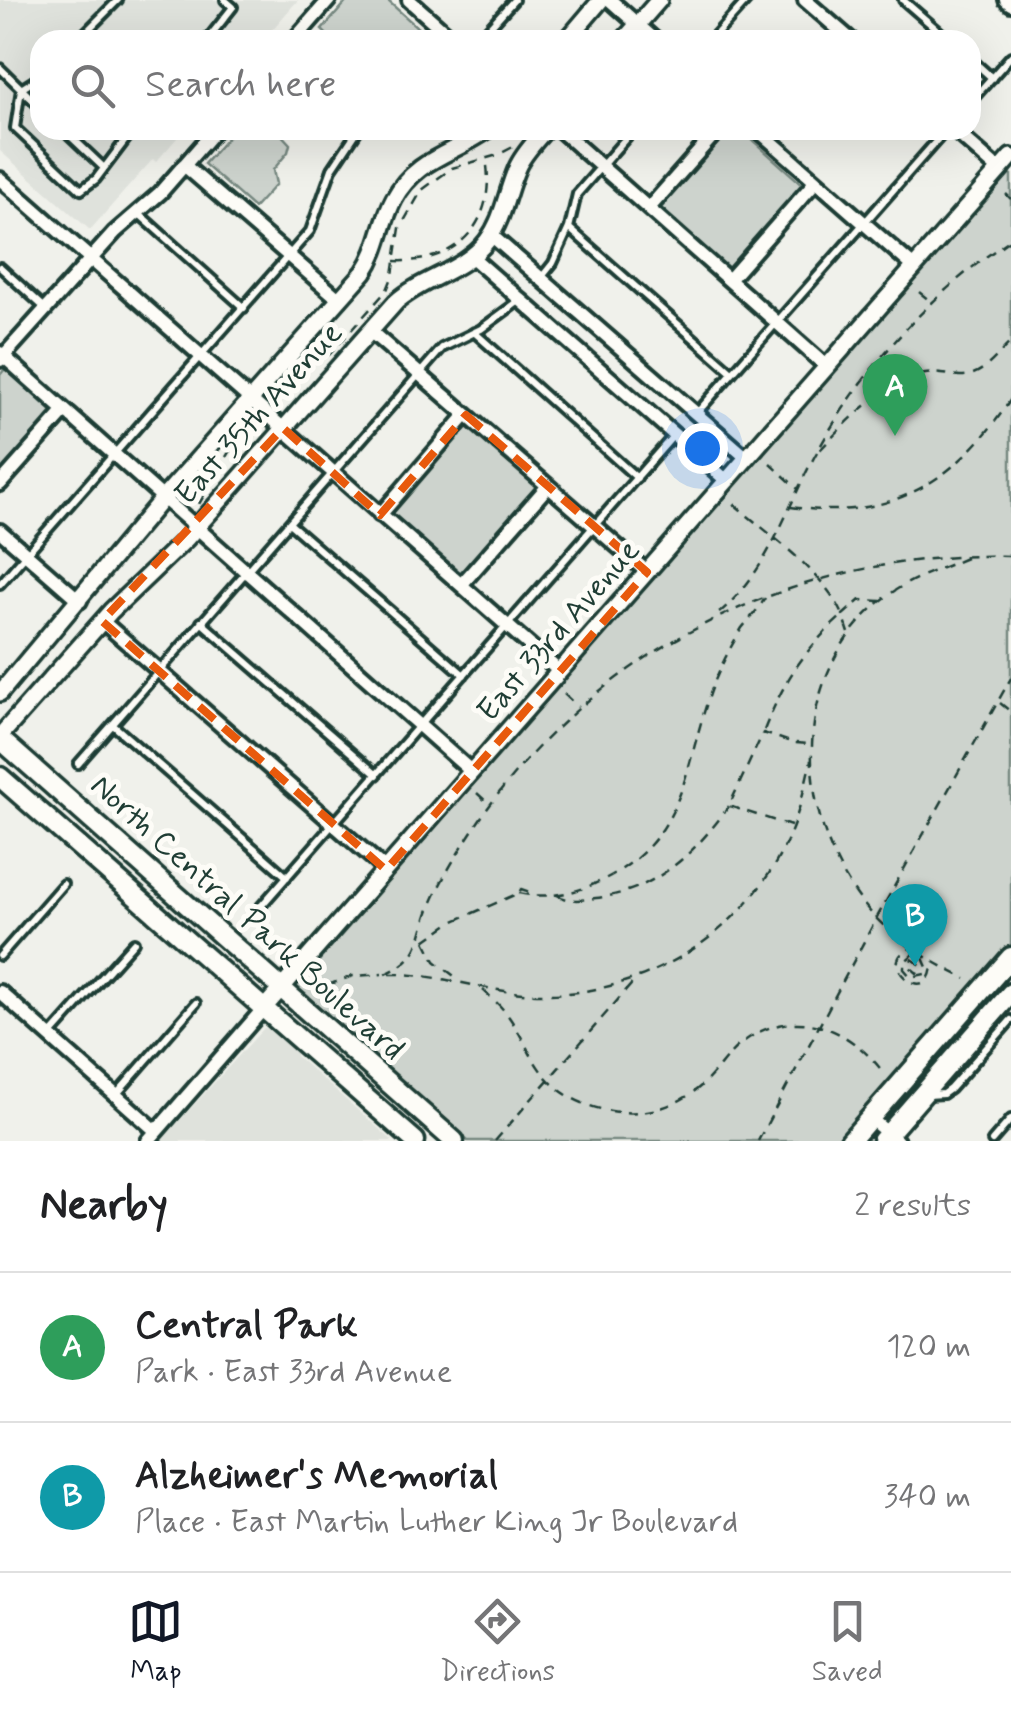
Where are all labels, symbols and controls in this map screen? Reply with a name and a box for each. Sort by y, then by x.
search box [30,30,981,140]
icon: search [65,58,120,113]
text: Search here [145,61,336,110]
street label: East 35th Avenue [166,314,352,514]
pin: A [862,354,928,436]
your location [677,423,728,474]
street label: East 33rd Avenue [468,531,650,731]
street label: North Central Park Boulevard [81,766,413,1070]
pin: B [882,884,948,966]
text: Nearby [40,1179,168,1234]
text: 2 results [854,1185,971,1227]
text: Central Park [135,1302,358,1351]
text: A [62,1326,83,1368]
text: 120 m [886,1326,971,1368]
text: Park · East 33rd Avenue [135,1351,452,1393]
text: Alzheimer's Memorial [135,1452,498,1501]
text: B [62,1476,83,1518]
text: 340 m [884,1476,971,1518]
text: Place · East Martin Luther King Jr Boulevard [135,1501,738,1543]
tab: Map [128,1594,183,1691]
tab: Directions [440,1594,555,1691]
tab: Saved [812,1594,883,1691]

